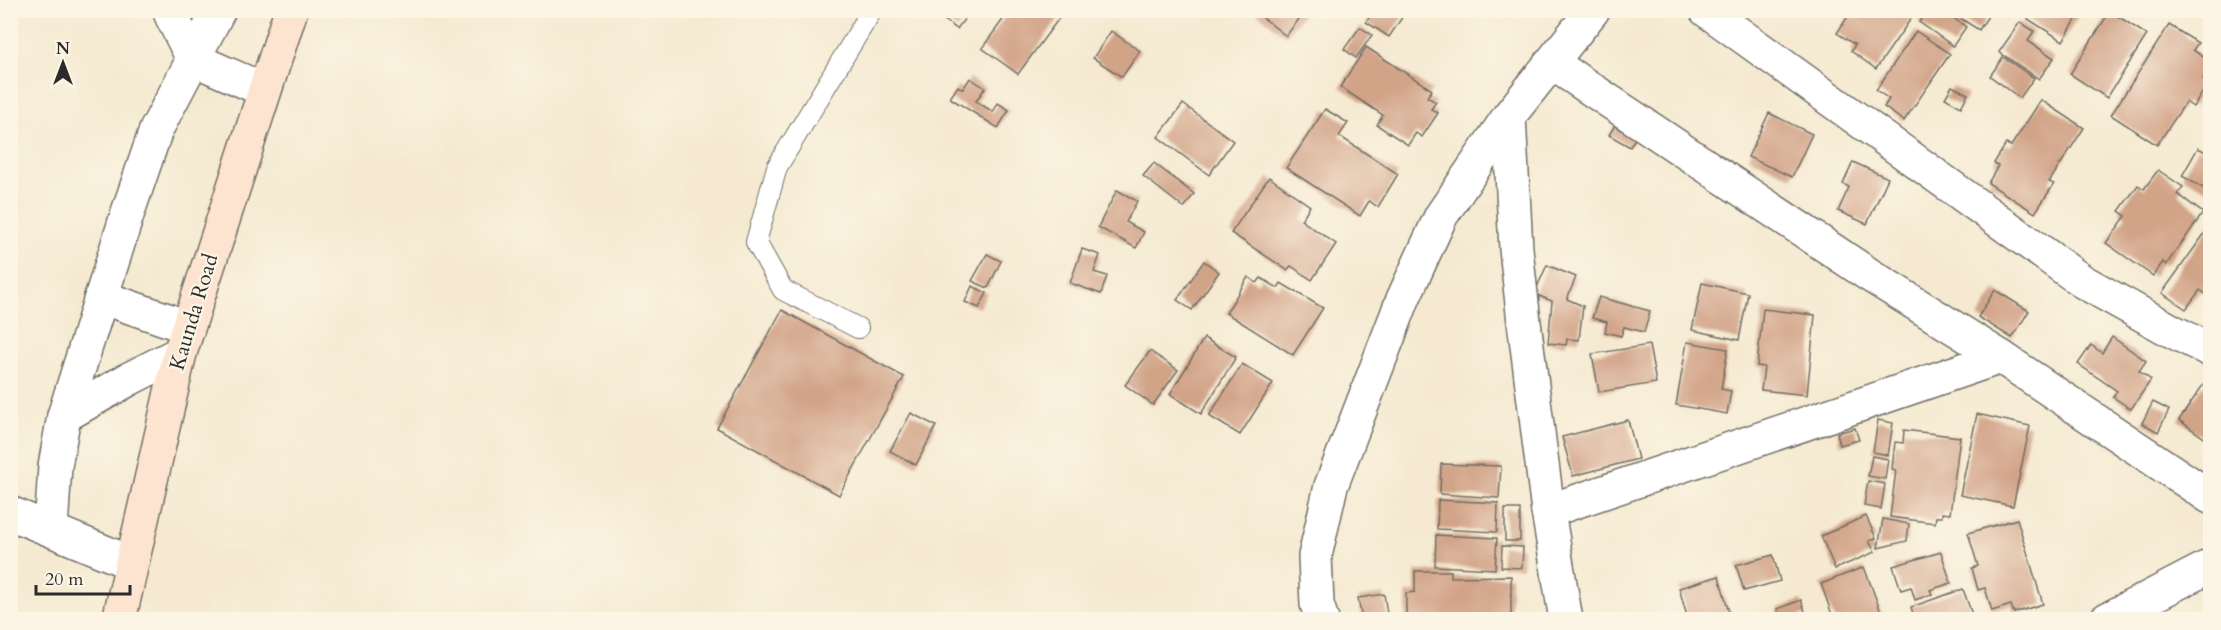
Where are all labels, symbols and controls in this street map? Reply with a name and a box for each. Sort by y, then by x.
north arrow [33,33,93,93]
text: N [56,38,70,60]
street label: Kaunda Road [163,250,225,374]
scale bar [36,558,130,596]
text: 20 m [45,567,84,592]

